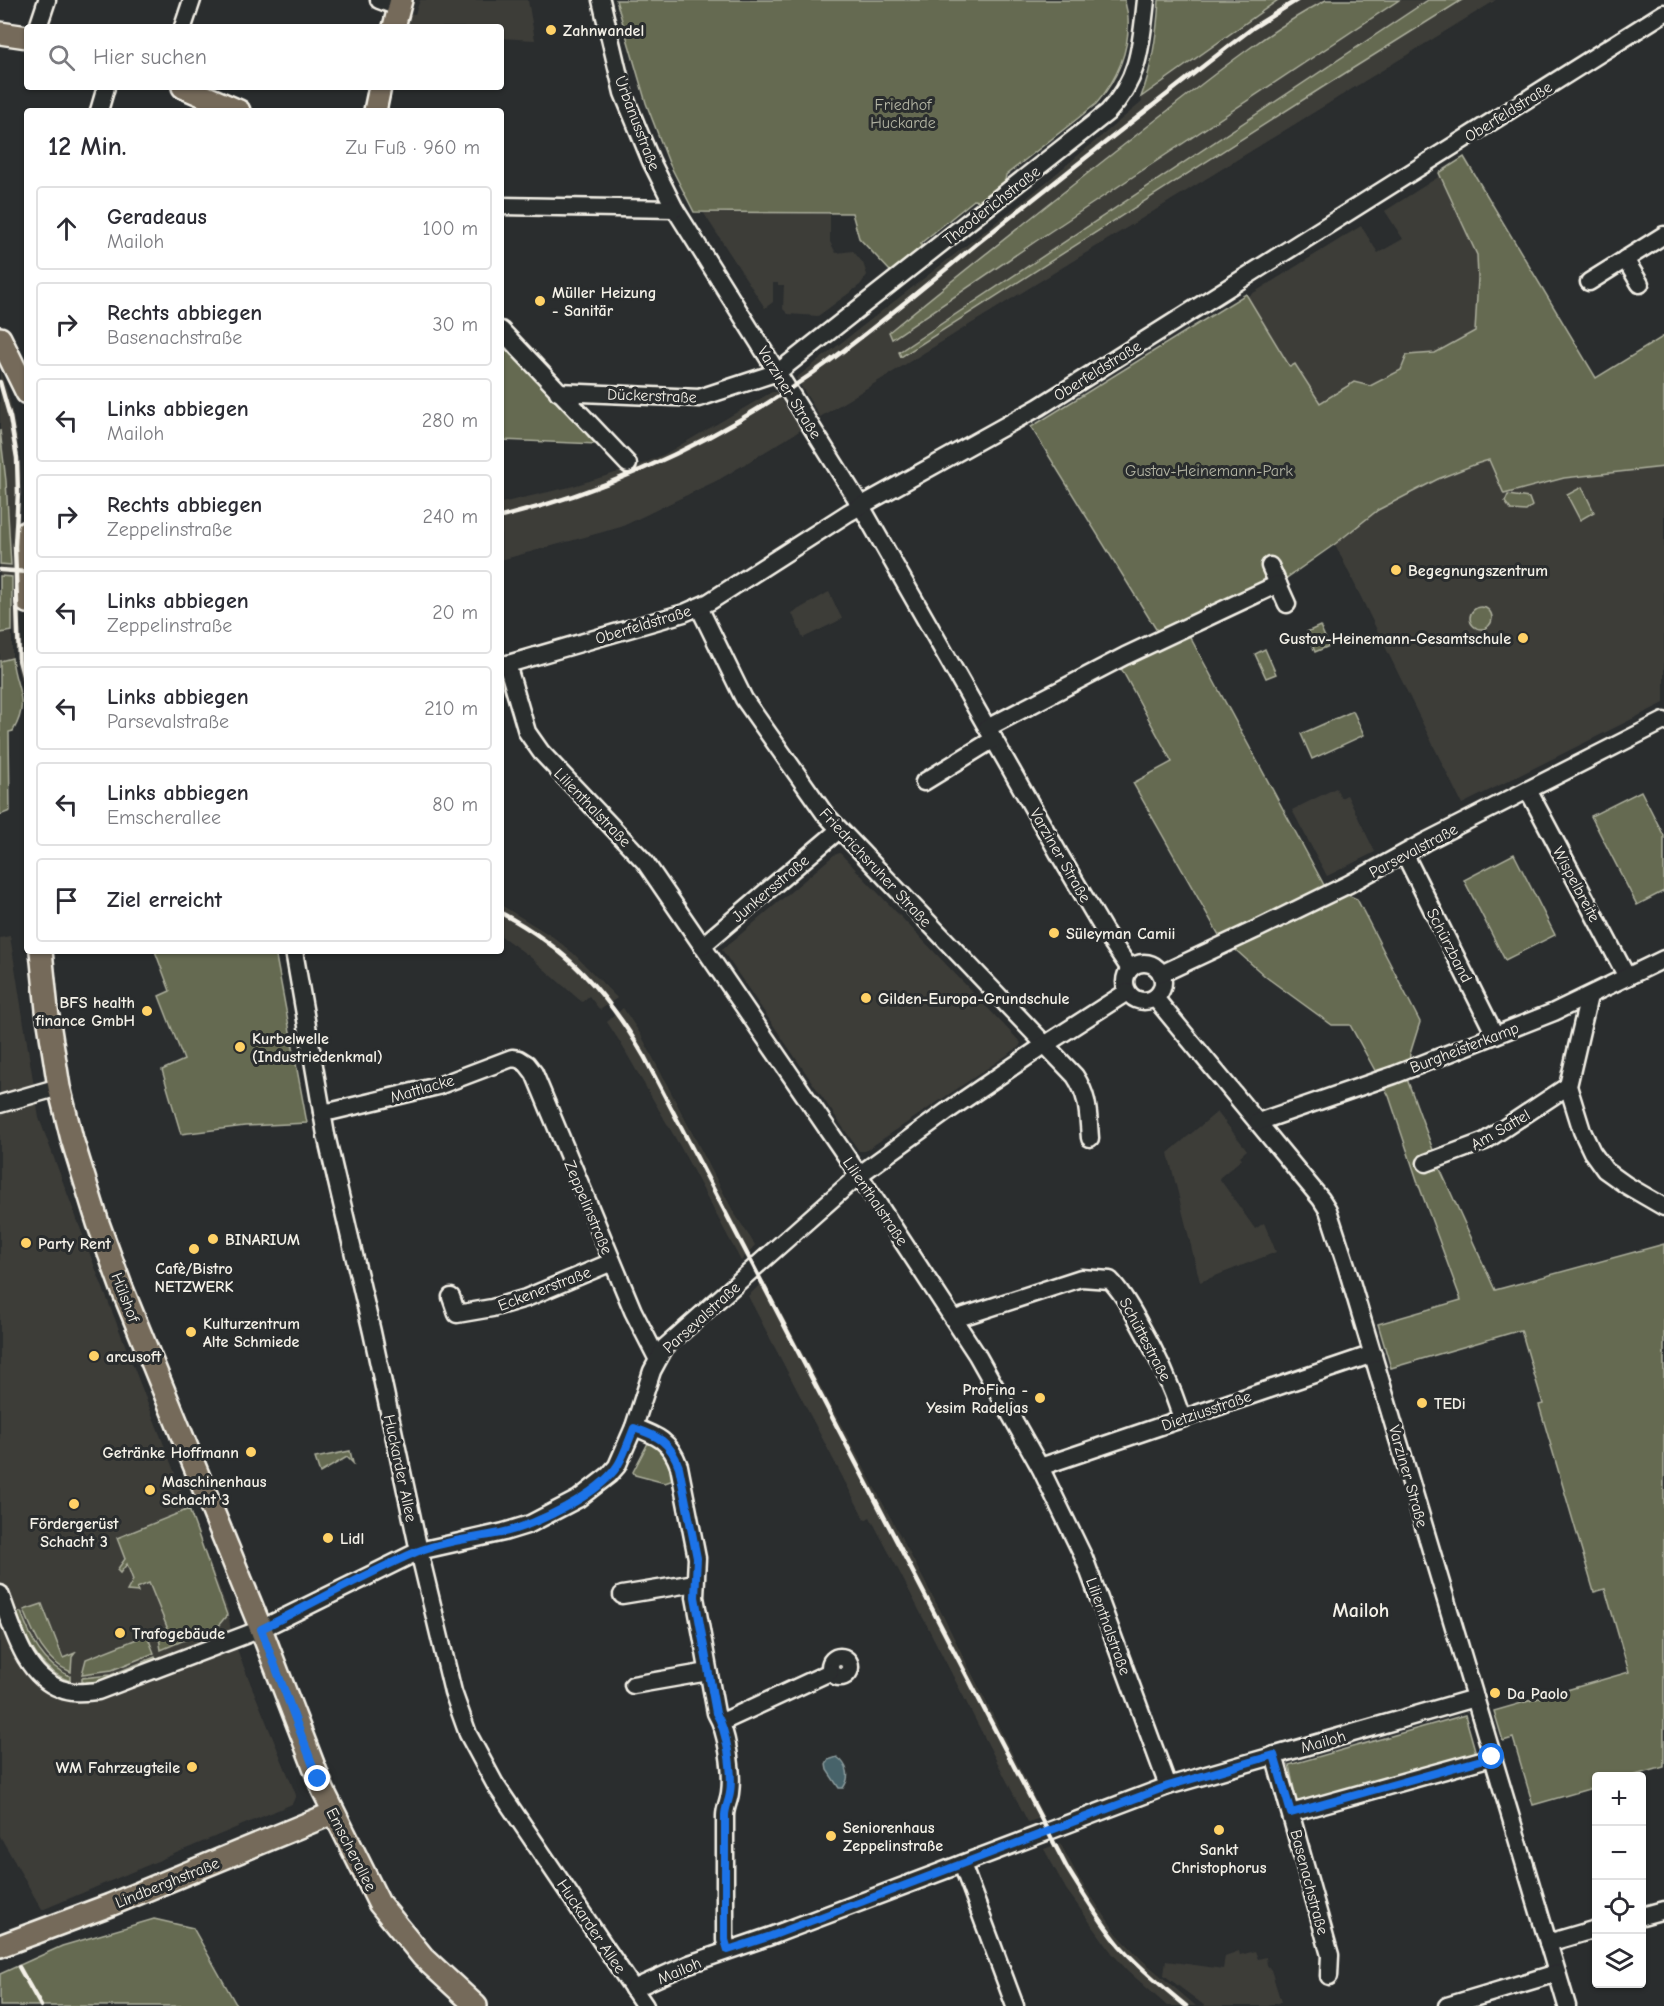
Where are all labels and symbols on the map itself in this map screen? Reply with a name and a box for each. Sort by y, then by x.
place label: Zahnwandel [563,22,644,40]
marker: Zahnwandel [544,23,558,37]
street label: Urbanusstraße [611,74,663,173]
street label: Oberfeldstraße [1462,78,1555,146]
park label: Friedhof Huckarde [870,96,936,132]
street label: Theoderichstraße [940,162,1044,249]
place label: Müller Heizung - Sanitär [552,284,657,320]
marker: Müller Heizung - Sanitär [533,294,547,308]
street label: Oberfeldstraße [1051,337,1144,405]
street label: Varziner Straße [754,343,825,442]
street label: Dückerstraße [607,385,697,407]
park label: Gustav-Heinemann-Park [1125,462,1293,480]
place label: Begegnungszentrum [1408,562,1548,580]
marker: Begegnungszentrum [1389,563,1403,577]
street label: Oberfeldstraße [593,602,693,648]
place label: Gustav-Heinemann-Gesamtschule [1279,630,1511,648]
marker: Gustav-Heinemann-Gesamtschule [1516,631,1530,645]
street label: Lilienthalstraße [550,765,634,851]
street label: Friedrichsruher Straße [816,805,935,931]
street label: Varziner Straße [1026,805,1094,906]
street label: Parsevalstraße [1366,820,1461,882]
street label: Wispelbreite [1549,844,1603,925]
street label: Junkersstraße [729,851,813,926]
street label: Schürzband [1423,905,1475,986]
place label: Süleyman Camii [1066,925,1176,943]
marker: Süleyman Camii [1047,926,1061,940]
place label: Gilden-Europa-Grundschule [878,990,1070,1008]
marker: Gilden-Europa-Grundschule [859,991,873,1005]
place label: BFS health finance GmbH [35,994,135,1030]
marker: BFS health finance GmbH [140,1004,154,1018]
street label: Burgheisterkamp [1407,1019,1521,1077]
place label: Kurbelwelle (Industriedenkmal) [252,1030,383,1066]
marker: Kurbelwelle (Industriedenkmal) [233,1040,247,1054]
street label: Mattlacke [388,1071,456,1107]
street label: Am Sattel [1468,1106,1533,1154]
street label: Lilienthalstraße [839,1154,911,1249]
street label: Zeppelinstraße [560,1158,616,1257]
place label: BINARIUM [225,1231,300,1249]
marker: BINARIUM [206,1232,220,1246]
place label: Party Rent [38,1235,112,1253]
marker: Party Rent [19,1236,33,1250]
marker: Cafè/Bistro NETZWERK [187,1242,201,1256]
place label: Cafè/Bistro NETZWERK [155,1260,233,1296]
street label: Eckenerstraße [495,1263,593,1315]
street label: Hülshof [107,1270,143,1326]
street label: Parsevalstraße [659,1278,744,1357]
street label: Schüttestraße [1116,1295,1175,1384]
place label: Kulturzentrum Alte Schmiede [203,1315,300,1351]
marker: Kulturzentrum Alte Schmiede [184,1325,198,1339]
place label: arcusoft [106,1348,162,1366]
marker: arcusoft [87,1349,101,1363]
place label: ProFina - Yesim Radeljas [926,1381,1028,1417]
street label: Dietziusstraße [1159,1387,1254,1435]
marker: ProFina - Yesim Radeljas [1033,1391,1047,1405]
place label: TEDi [1434,1395,1466,1413]
marker: TEDi [1415,1396,1429,1410]
street label: Huckarder Allee [380,1413,420,1524]
street label: Varziner Straße [1385,1423,1431,1529]
place label: Getränke Hoffmann [103,1444,239,1462]
marker: Getränke Hoffmann [244,1445,258,1459]
place label: Maschinenhaus Schacht 3 [162,1473,267,1509]
marker: Maschinenhaus Schacht 3 [143,1483,157,1497]
marker: Fördergerüst Schacht 3 [67,1497,81,1511]
place label: Fördergerüst Schacht 3 [29,1515,119,1551]
place label: Lidl [340,1530,364,1548]
marker: Lidl [321,1531,335,1545]
street label: Lilienthalstraße [1082,1575,1134,1678]
district label: Mailoh [1333,1599,1389,1622]
place label: Trafogebäude [132,1625,225,1643]
marker: Trafogebäude [113,1626,127,1640]
place label: Da Paolo [1507,1685,1568,1703]
marker: Da Paolo [1488,1686,1502,1700]
street label: Mailoh [1299,1727,1348,1757]
route start [1478,1743,1504,1769]
place label: WM Fahrzeugteile [56,1759,180,1777]
marker: WM Fahrzeugteile [185,1760,199,1774]
route end [304,1765,330,1791]
street label: Emscherallee [322,1805,380,1894]
place label: Seniorenhaus Zeppelinstraße [843,1819,943,1855]
marker: Sankt Christophorus [1212,1823,1226,1837]
street label: Basenachstraße [1286,1828,1332,1937]
marker: Seniorenhaus Zeppelinstraße [824,1829,838,1843]
place label: Sankt Christophorus [1172,1841,1267,1877]
street label: Lindberghstraße [113,1854,222,1912]
street label: Huckarder Allee [553,1876,629,1977]
street label: Mailoh [655,1954,704,1988]

